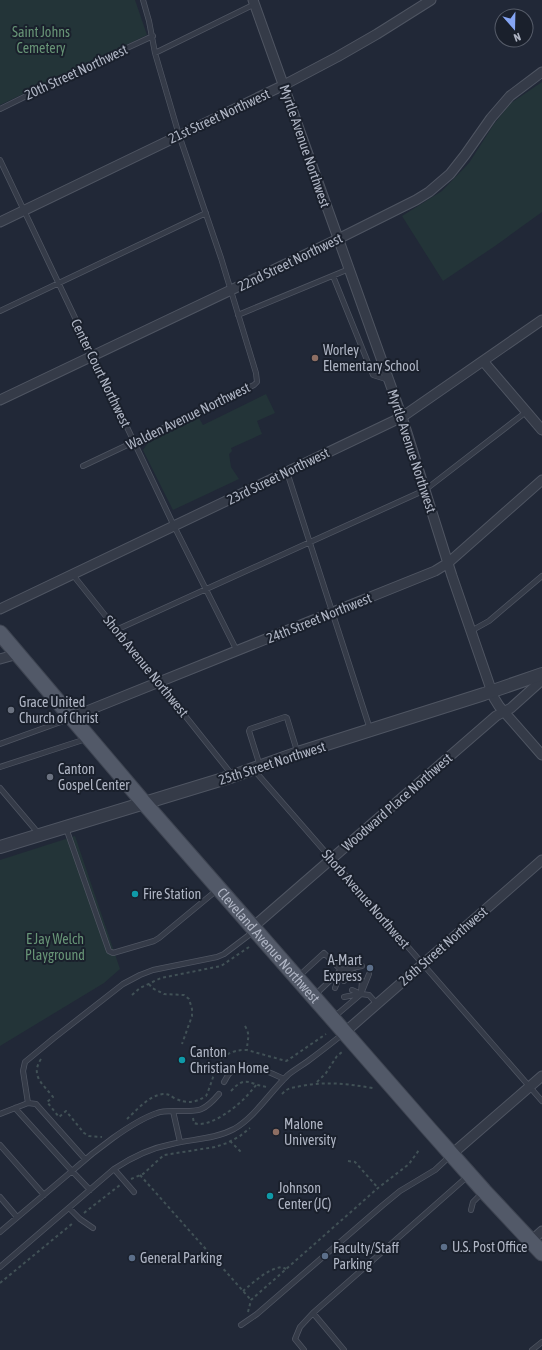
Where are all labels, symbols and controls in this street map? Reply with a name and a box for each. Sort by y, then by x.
north arrow [494,8,534,48]
park label: Saint Johns Cemetery [12,24,70,56]
text: N [512,31,523,44]
street label: 20th Street Northwest [22,41,130,103]
street label: Myrtle Avenue Northwest [276,82,334,210]
street label: 21st Street Northwest [166,86,272,146]
street label: 22nd Street Northwest [235,230,345,294]
street label: Center Court Northwest [68,316,134,430]
place label: Worley Elementary School [323,342,419,374]
marker: Worley Elementary School [310,353,320,363]
street label: Walden Avenue Northwest [124,379,252,453]
street label: Myrtle Avenue Northwest [384,387,440,515]
street label: 23rd Street Northwest [224,444,332,508]
street label: 24th Street Northwest [264,590,374,646]
street label: Shorb Avenue Northwest [100,612,192,720]
place label: Grace United Church of Christ [19,694,99,726]
marker: Grace United Church of Christ [6,705,16,715]
street label: 25th Street Northwest [216,738,328,788]
street label: Woodward Place Northwest [339,750,455,854]
place label: Canton Gospel Center [58,761,130,793]
marker: Canton Gospel Center [45,772,55,782]
street label: Shorb Avenue Northwest [319,846,413,952]
street label: Cleveland Avenue Northwest [214,885,323,1006]
place label: Fire Station [143,886,201,902]
marker: Fire Station [130,889,140,899]
street label: 26th Street Northwest [396,903,490,989]
park label: E Jay Welch Playground [25,931,85,963]
place label: A-Mart Express [323,952,362,984]
marker: A-Mart Express [365,963,375,973]
place label: Canton Christian Home [190,1044,269,1076]
marker: Canton Christian Home [177,1055,187,1065]
place label: Malone University [284,1116,337,1148]
marker: Malone University [271,1127,281,1137]
place label: Johnson Center (JC) [278,1180,331,1212]
marker: Johnson Center (JC) [265,1191,275,1201]
place label: U.S. Post Office [452,1239,527,1255]
place label: Faculty/Staff Parking [333,1240,399,1272]
marker: U.S. Post Office [439,1242,449,1252]
place label: General Parking [140,1250,222,1266]
marker: Faculty/Staff Parking [320,1251,330,1261]
marker: General Parking [127,1253,137,1263]

